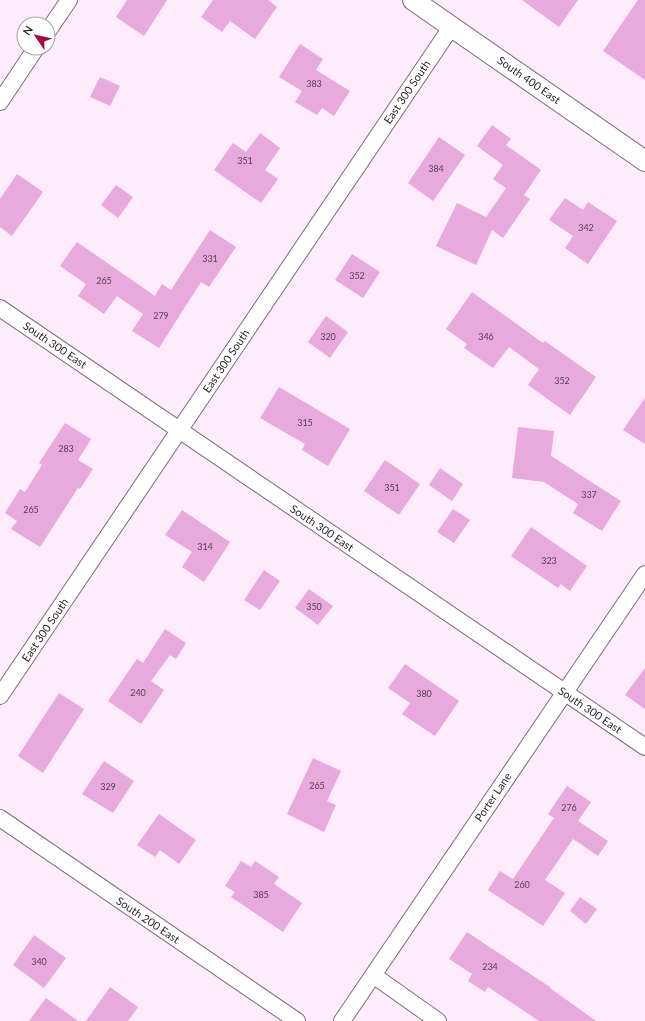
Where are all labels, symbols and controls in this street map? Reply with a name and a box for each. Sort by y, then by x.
north arrow [16,16,56,56]
text: N [20,23,35,37]
street label: South 400 East [495,53,563,106]
street label: East 300 South [381,58,433,126]
house number: 383 [306,78,322,89]
house number: 351 [237,155,253,166]
house number: 384 [428,163,444,174]
house number: 342 [578,222,594,233]
house number: 331 [202,253,218,264]
house number: 352 [349,270,365,281]
house number: 265 [96,275,112,286]
house number: 279 [153,310,169,321]
street label: South 300 East [21,319,89,371]
street label: East 300 South [200,327,252,395]
house number: 320 [320,331,336,342]
house number: 346 [478,331,494,342]
house number: 352 [554,375,570,386]
house number: 315 [297,417,313,428]
house number: 283 [58,443,74,454]
house number: 351 [384,482,400,493]
house number: 337 [581,489,597,500]
street label: South 300 East [288,502,356,554]
house number: 265 [23,504,39,515]
house number: 314 [197,541,213,552]
house number: 323 [541,555,557,566]
street label: East 300 South [19,596,71,664]
house number: 350 [306,601,322,612]
street label: South 300 East [556,684,624,736]
house number: 240 [130,687,146,698]
house number: 380 [416,688,432,699]
street label: Porter Lane [472,770,514,824]
house number: 265 [309,780,325,791]
house number: 329 [100,781,116,792]
house number: 276 [561,802,577,813]
house number: 260 [514,879,530,890]
house number: 385 [253,889,269,900]
street label: South 200 East [114,894,182,946]
house number: 340 [31,956,47,967]
house number: 234 [482,961,498,972]

